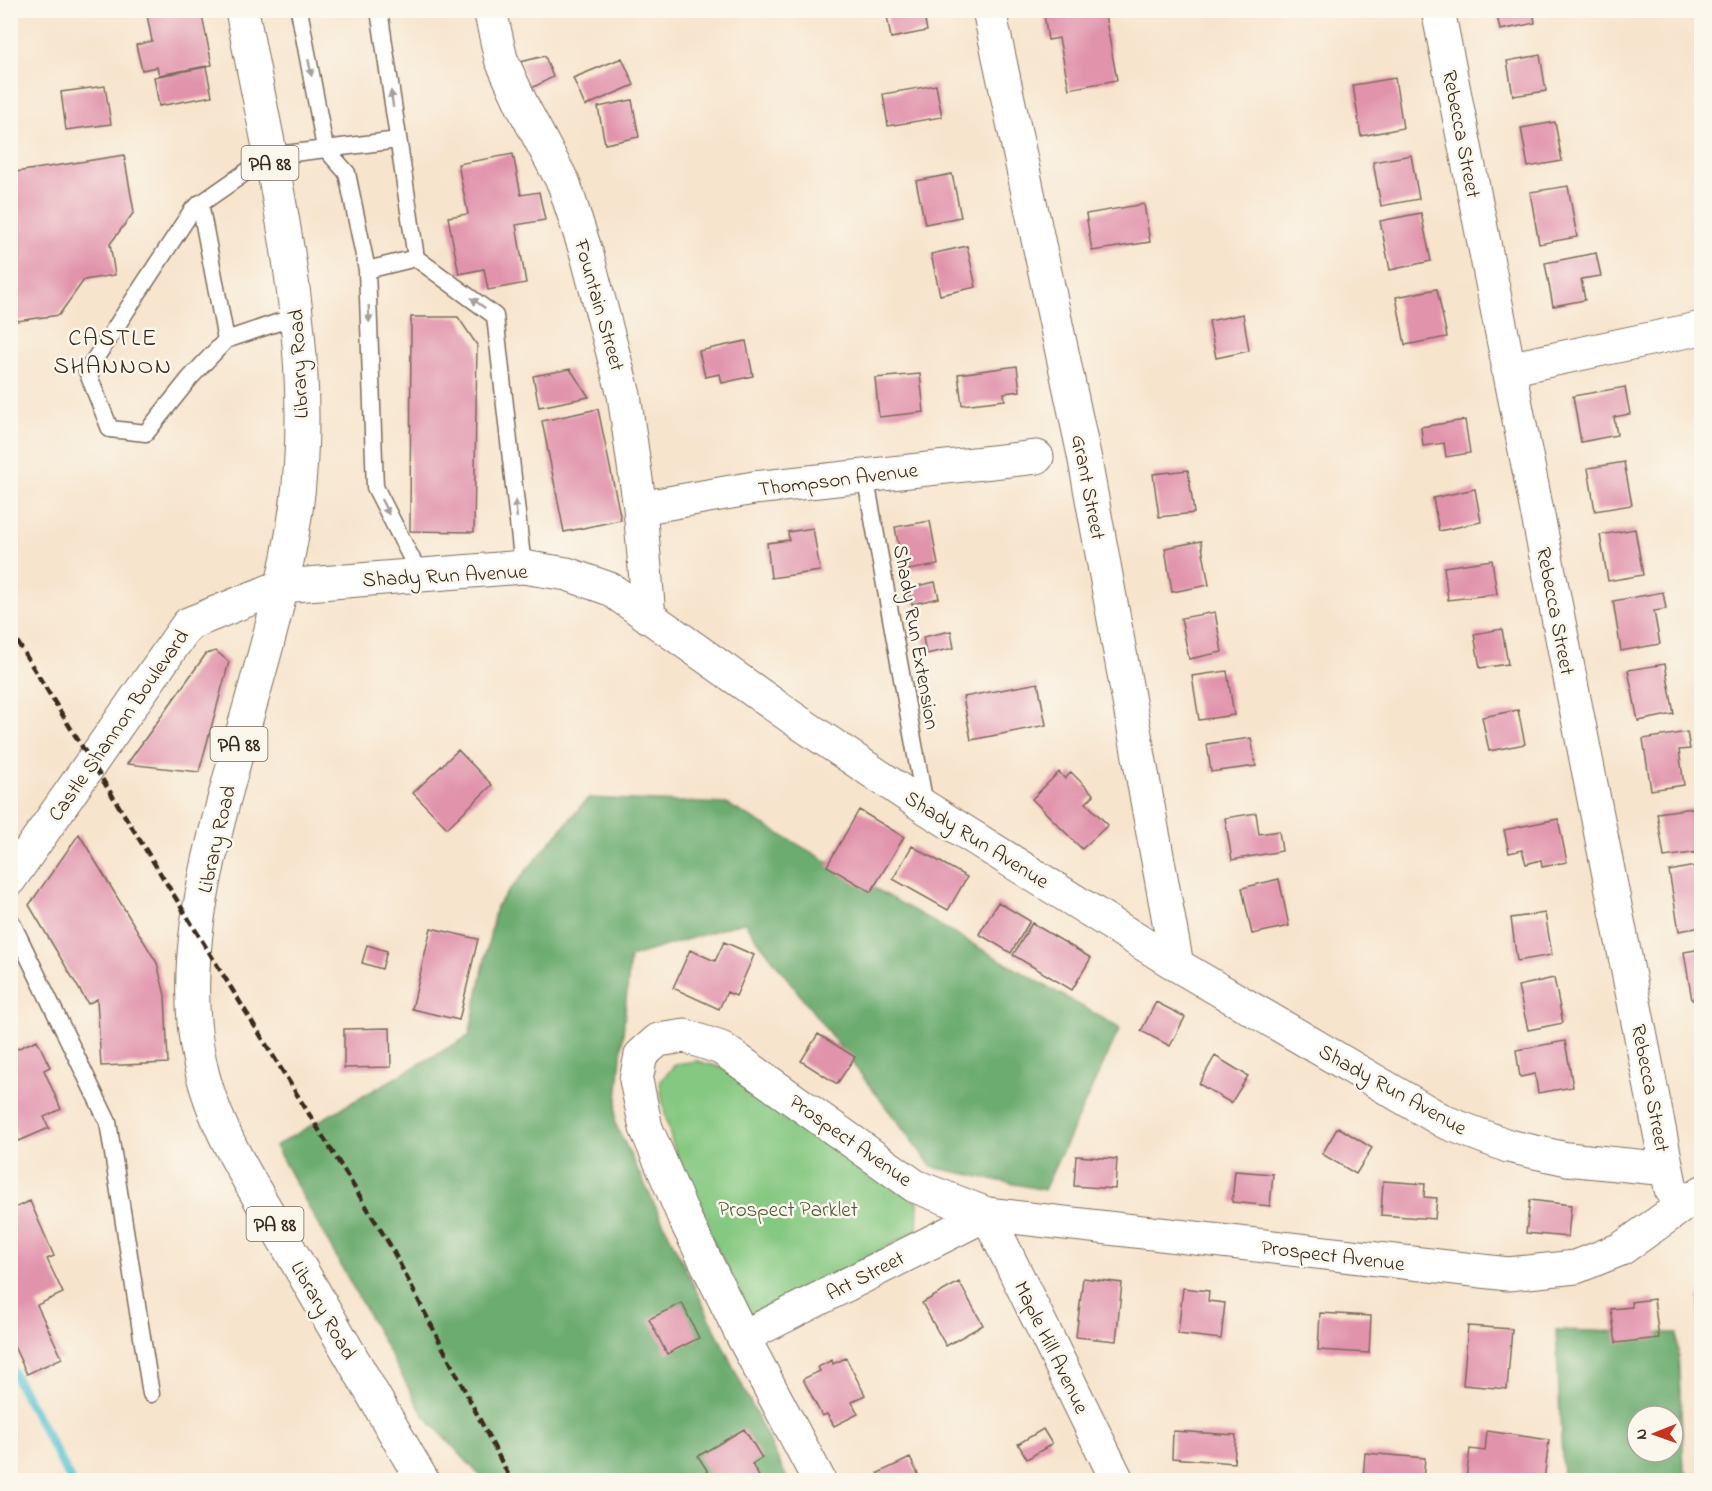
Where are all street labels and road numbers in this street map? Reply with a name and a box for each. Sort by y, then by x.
street label: Rebecca Street [1433,68,1487,201]
road number: PA 88 [242,146,298,180]
street label: Fountain Street [565,235,631,375]
street label: Library Road [282,308,320,419]
street label: Grant Street [1062,432,1112,543]
street label: Thompson Avenue [757,456,920,506]
street label: Shady Run Extension [882,542,946,733]
street label: Rebecca Street [1527,545,1581,678]
street label: Shady Run Avenue [362,558,529,598]
street label: Castle Shannon Boulevard [42,624,198,828]
road number: PA 88 [210,727,268,761]
street label: Library Road [191,782,247,897]
street label: Shady Run Avenue [897,784,1055,899]
street label: Rebecca Street [1622,1022,1676,1155]
street label: Shady Run Avenue [1311,1038,1472,1146]
street label: Prospect Avenue [782,1088,918,1196]
road number: PA 88 [246,1207,304,1241]
street label: Prospect Avenue [1259,1233,1407,1281]
street label: Art Street [821,1244,910,1309]
street label: Library Road [280,1256,363,1367]
street label: Maple Hill Avenue [1005,1277,1096,1420]

